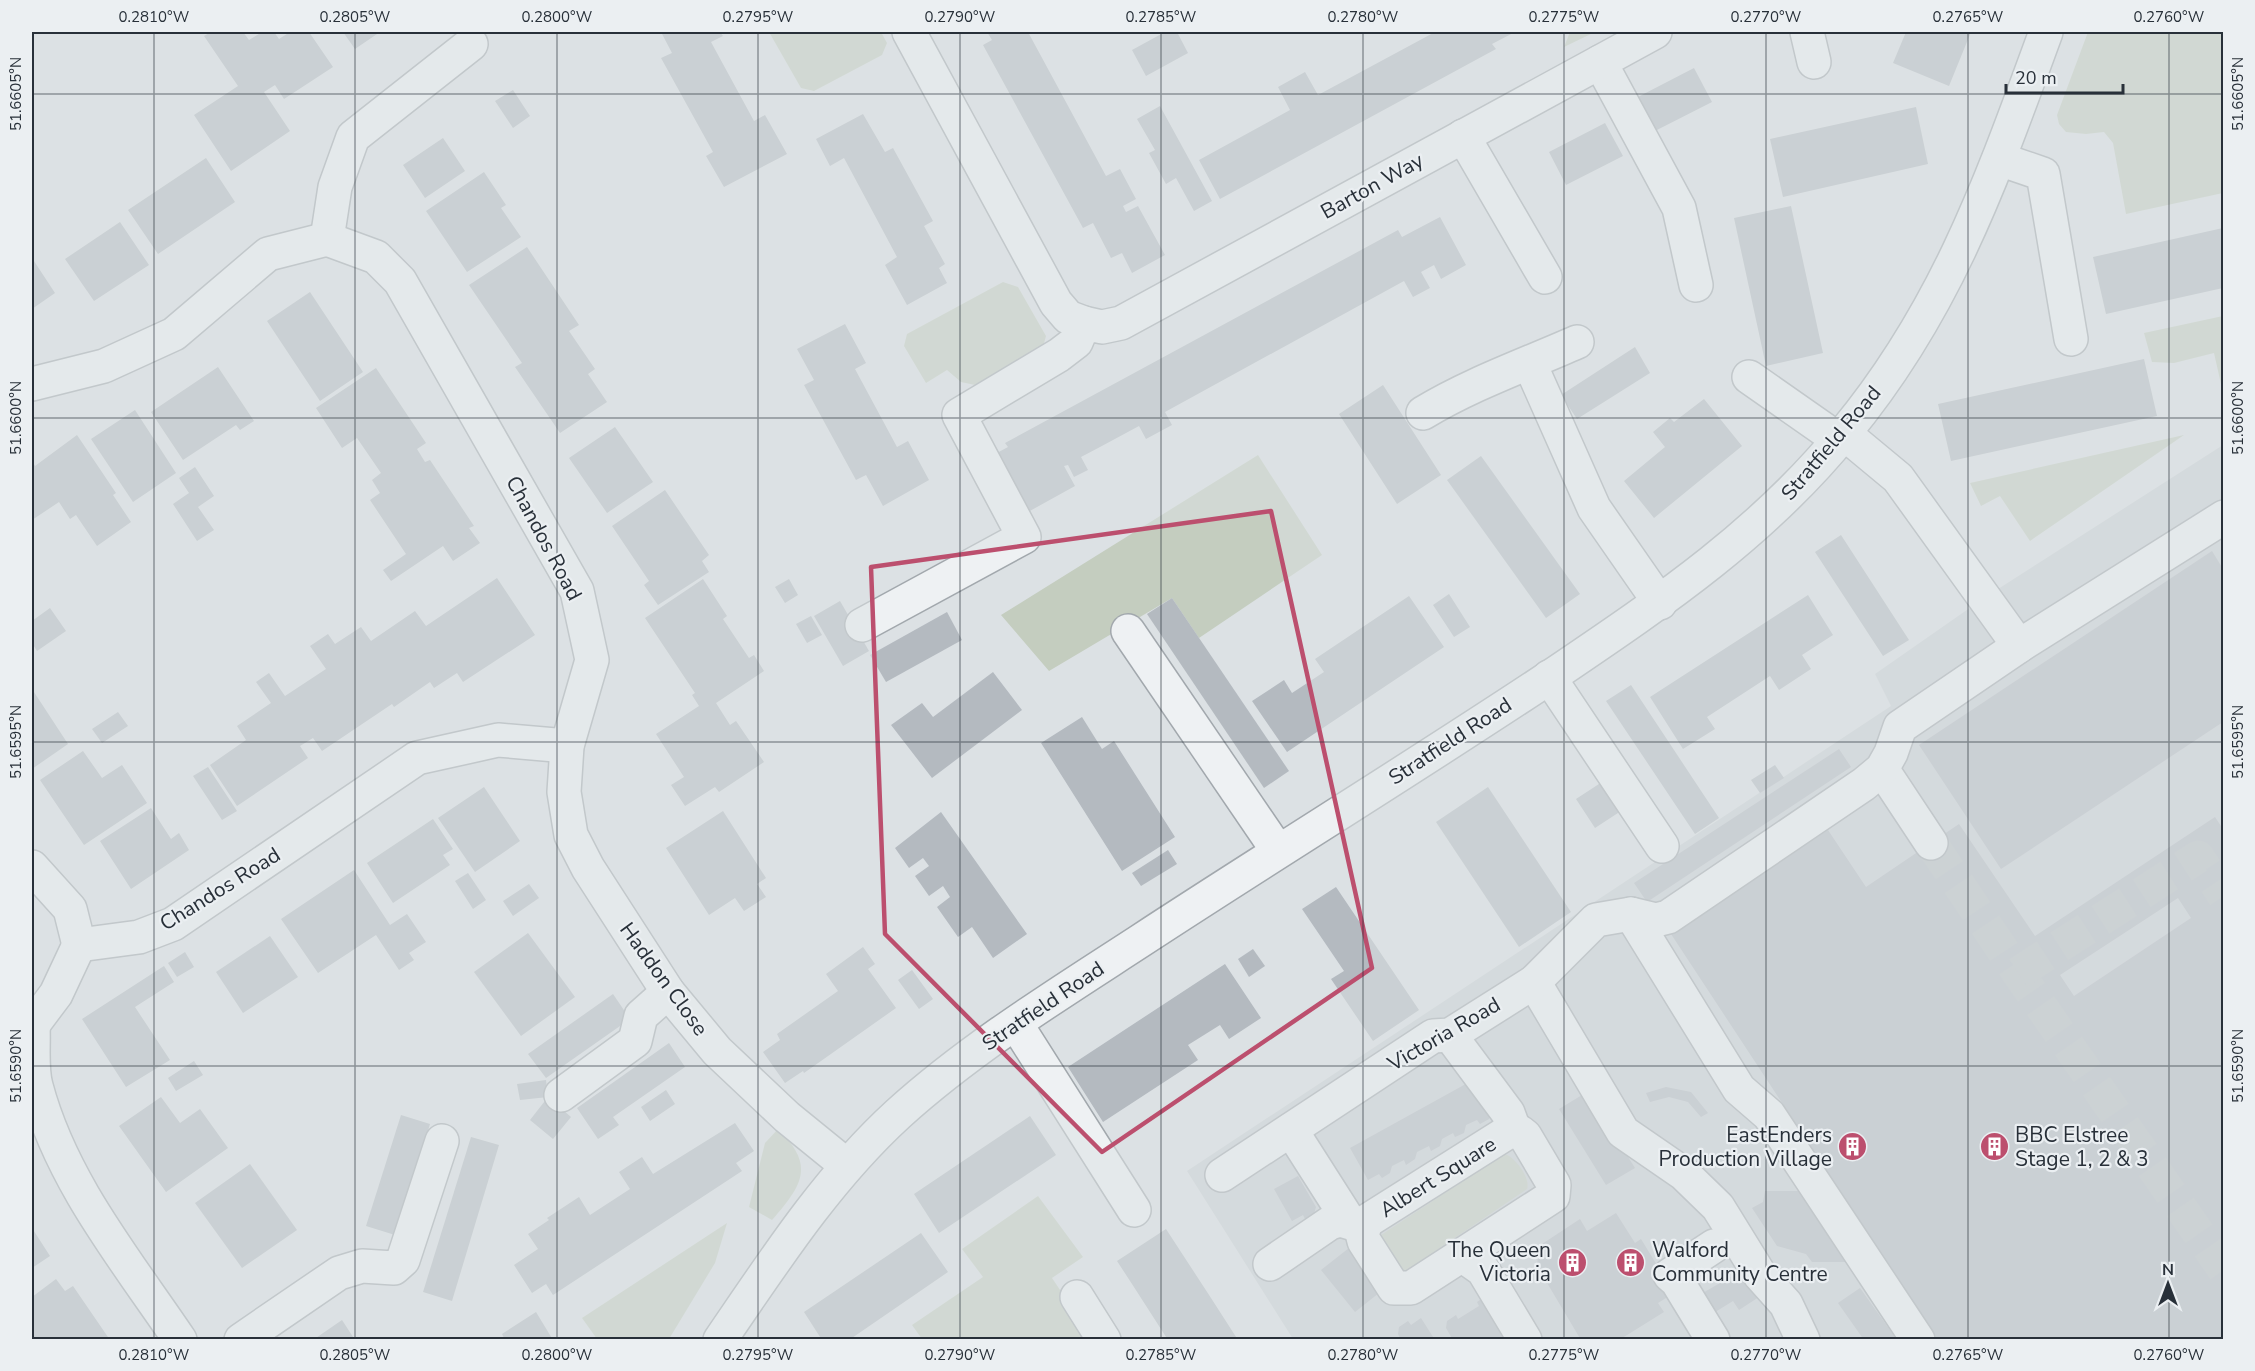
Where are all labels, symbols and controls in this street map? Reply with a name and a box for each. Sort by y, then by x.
text: 0.2810°W [119,7,190,27]
text: 0.2805°W [320,7,391,27]
text: 0.2800°W [522,7,593,27]
text: 0.2795°W [723,7,794,27]
text: 0.2790°W [925,7,996,27]
text: 0.2785°W [1126,7,1197,27]
text: 0.2780°W [1328,7,1399,27]
text: 0.2775°W [1529,7,1600,27]
text: 0.2770°W [1731,7,1802,27]
text: 0.2765°W [1933,7,2004,27]
text: 0.2760°W [2134,7,2205,27]
text: 51.6605°N [6,57,26,131]
scale bar [2006,57,2123,95]
text: 51.6605°N [2228,57,2248,131]
text: 20 m [2015,66,2057,90]
street label: Barton Way [1316,146,1429,226]
street label: Stratfield Road [1775,380,1887,506]
text: 51.6600°N [6,381,26,455]
text: 51.6600°N [2228,381,2248,455]
street label: Chandos Road [499,471,589,605]
street label: Stratfield Road [1383,691,1517,791]
text: 51.6595°N [6,705,26,779]
text: 51.6595°N [2228,705,2248,779]
street label: Chandos Road [154,841,286,937]
street label: Haddon Close [613,917,715,1041]
street label: Stratfield Road [976,955,1110,1057]
street label: Victoria Road [1382,990,1505,1078]
text: 51.6590°N [6,1029,26,1103]
text: 51.6590°N [2228,1029,2248,1103]
place label: EastEnders Production Village [1658,1121,1832,1173]
place label: BBC Elstree Stage 1, 2 & 3 [2015,1121,2149,1173]
street label: Albert Square [1374,1130,1502,1224]
building icon: EastEnders Production Village [1837,1131,1869,1163]
building icon: BBC Elstree Stage 1, 2 & 3 [1978,1131,2010,1163]
place label: The Queen Victoria [1448,1236,1551,1288]
place label: Walford Community Centre [1652,1236,1828,1288]
building icon: The Queen Victoria [1556,1246,1588,1278]
building icon: Walford Community Centre [1615,1246,1647,1278]
north arrow [2138,1254,2198,1314]
text: N [2162,1259,2174,1281]
text: 0.2810°W [119,1345,190,1365]
text: 0.2805°W [320,1345,391,1365]
text: 0.2800°W [522,1345,593,1365]
text: 0.2795°W [723,1345,794,1365]
text: 0.2790°W [925,1345,996,1365]
text: 0.2785°W [1126,1345,1197,1365]
text: 0.2780°W [1328,1345,1399,1365]
text: 0.2775°W [1529,1345,1600,1365]
text: 0.2770°W [1731,1345,1802,1365]
text: 0.2765°W [1933,1345,2004,1365]
text: 0.2760°W [2134,1345,2205,1365]

